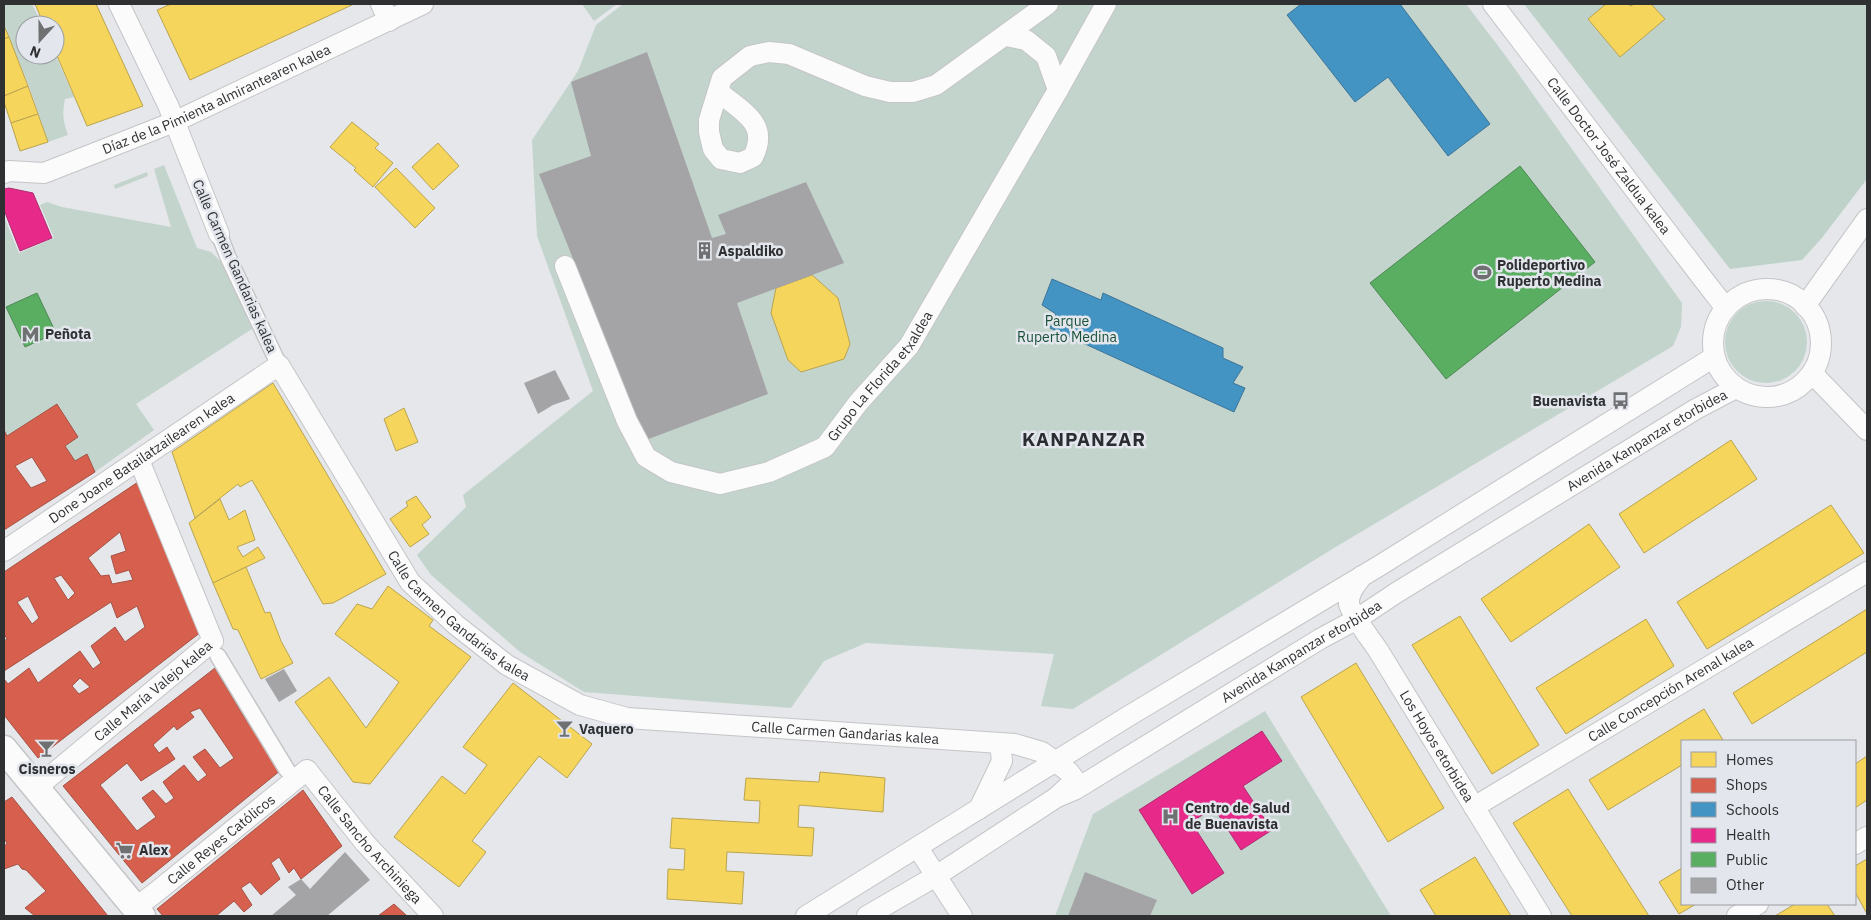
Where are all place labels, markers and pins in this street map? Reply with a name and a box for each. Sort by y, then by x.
building icon: Aspaldiko [694,241,714,261]
place label: Aspaldiko [718,242,784,260]
place label: Polideportivo Ruperto Medina [1497,256,1602,290]
sports icon: Polideportivo Ruperto Medina [1473,263,1493,283]
metro station icon: Peñota [21,324,41,344]
place label: Peñota [45,325,91,343]
bus stop icon: Buenavista [1610,391,1630,411]
place label: Buenavista [1532,392,1606,410]
bar icon: Vaquero [555,719,575,739]
place label: Vaquero [579,720,634,738]
bar icon: Cisneros [37,739,57,759]
place label: Cisneros [19,760,75,778]
place label: Centro de Salud de Buenavista [1185,799,1290,833]
hospital icon: Centro de Salud de Buenavista [1161,806,1181,826]
supermarket icon: Alex [115,840,135,860]
place label: Alex [139,841,168,859]

